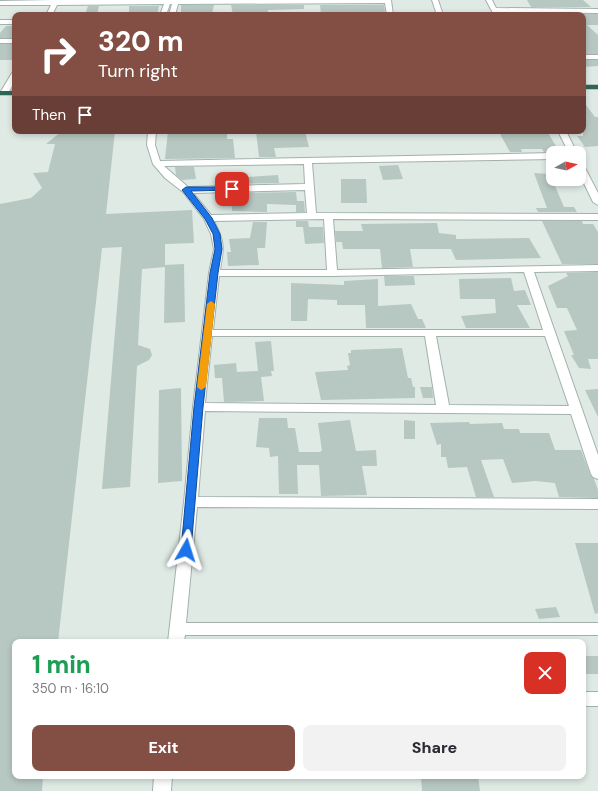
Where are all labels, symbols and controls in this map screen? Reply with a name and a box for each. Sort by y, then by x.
text: 320 m [98,23,184,60]
icon: right [32,28,84,80]
text: Turn right [98,59,178,83]
icon: arrive [74,104,96,126]
text: Then [32,105,66,125]
north arrow [546,146,586,186]
map controls [546,146,586,186]
pin [215,172,249,206]
icon: arrive [221,178,243,200]
position arrow [165,529,207,571]
text: 1 min [32,649,91,680]
button: close [524,652,566,694]
text: 350 m · 16:10 [32,680,109,697]
button: Exit [32,725,295,771]
button: Share [303,725,566,771]

